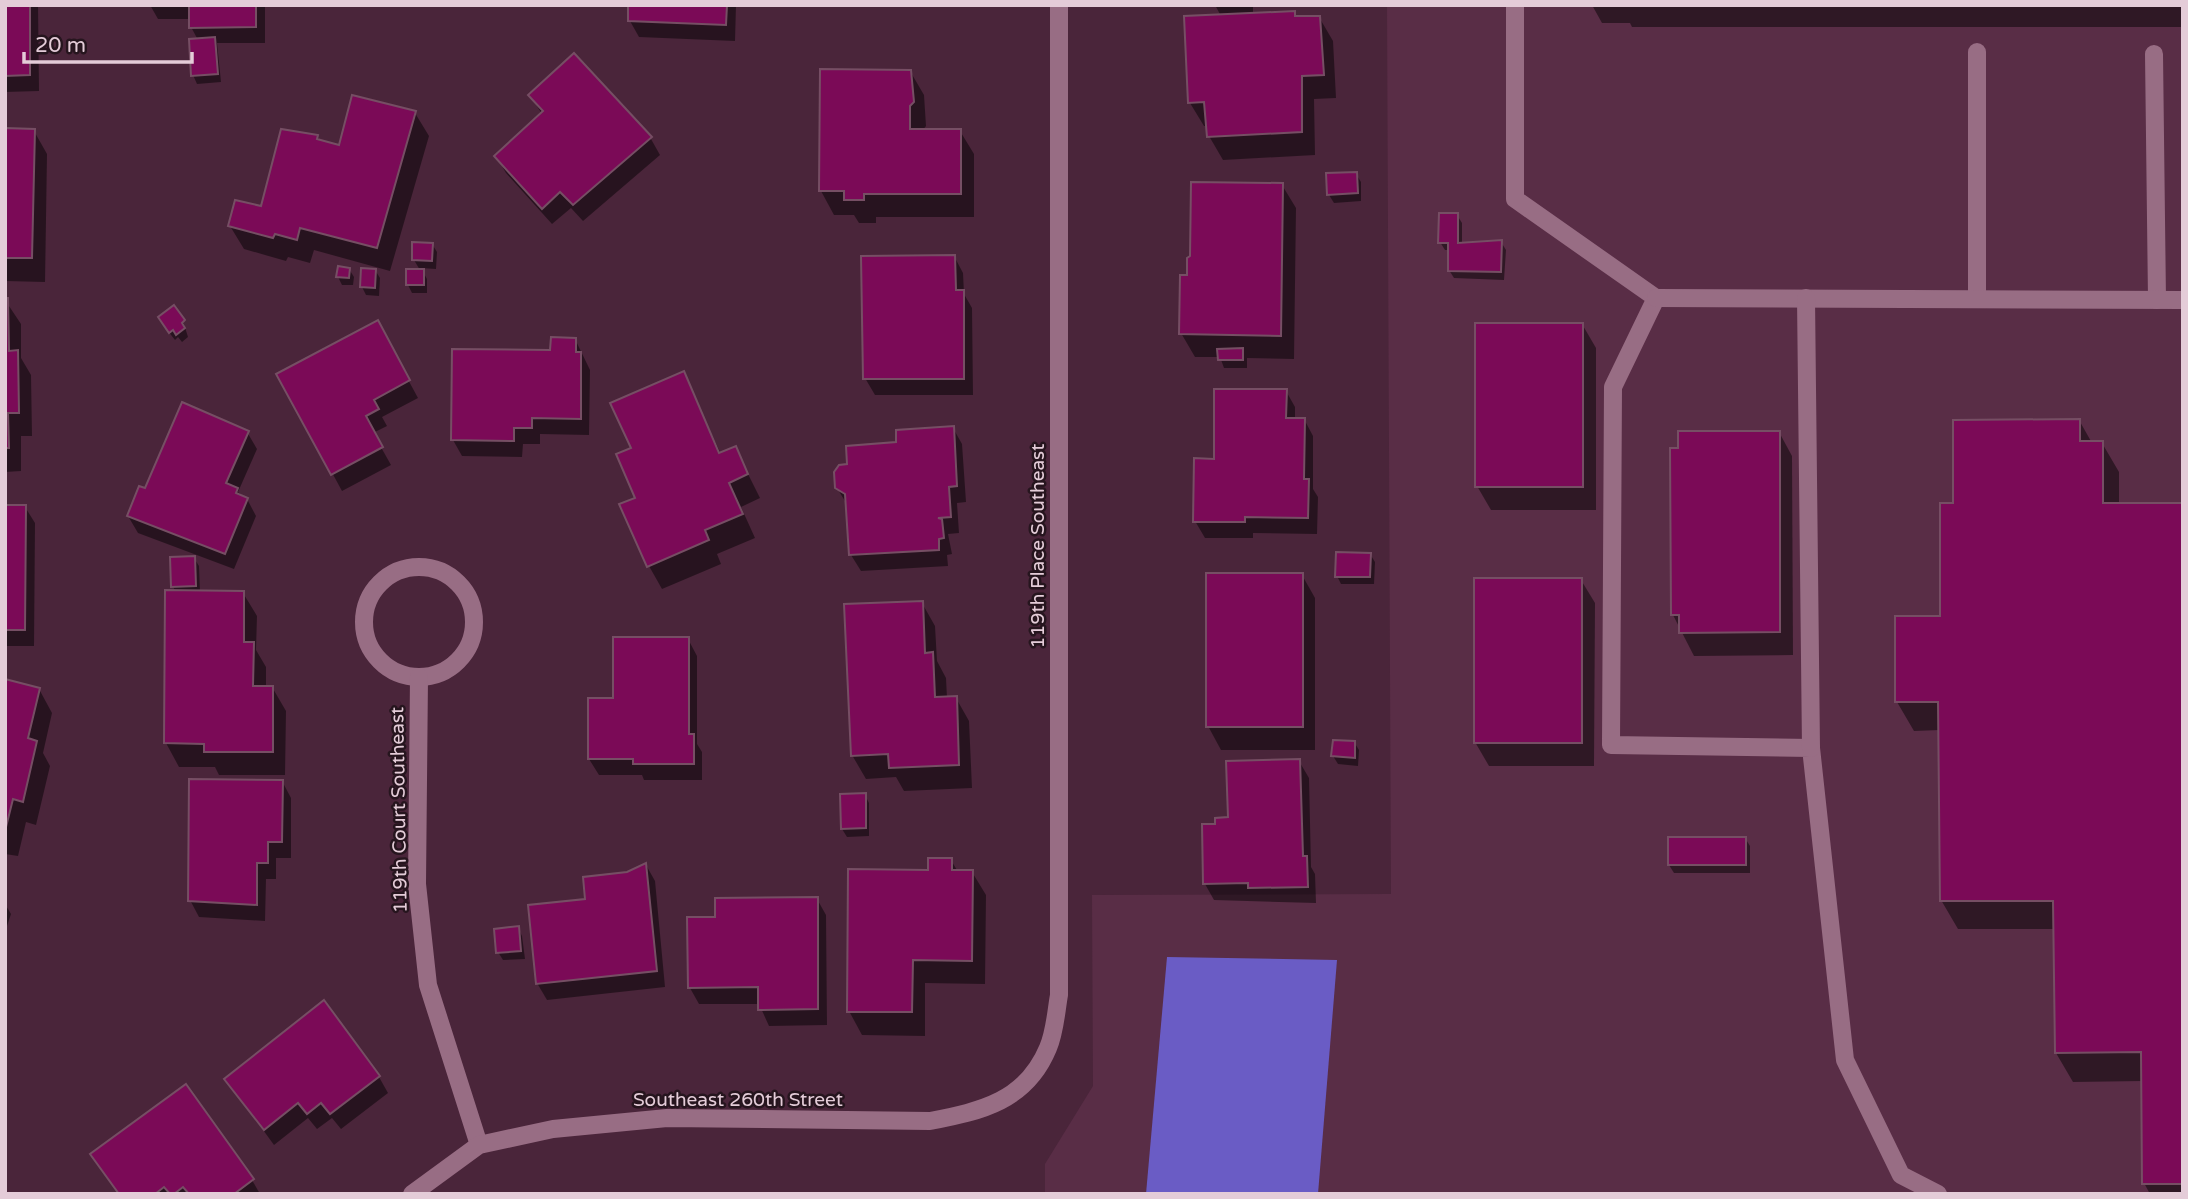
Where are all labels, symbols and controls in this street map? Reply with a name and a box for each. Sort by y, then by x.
scale bar [24,21,192,65]
text: 20 m [35,33,86,58]
street label: 119th Place Southeast [1027,444,1049,648]
street label: 119th Court Southeast [386,707,412,913]
street label: Southeast 260th Street [633,1089,843,1111]

